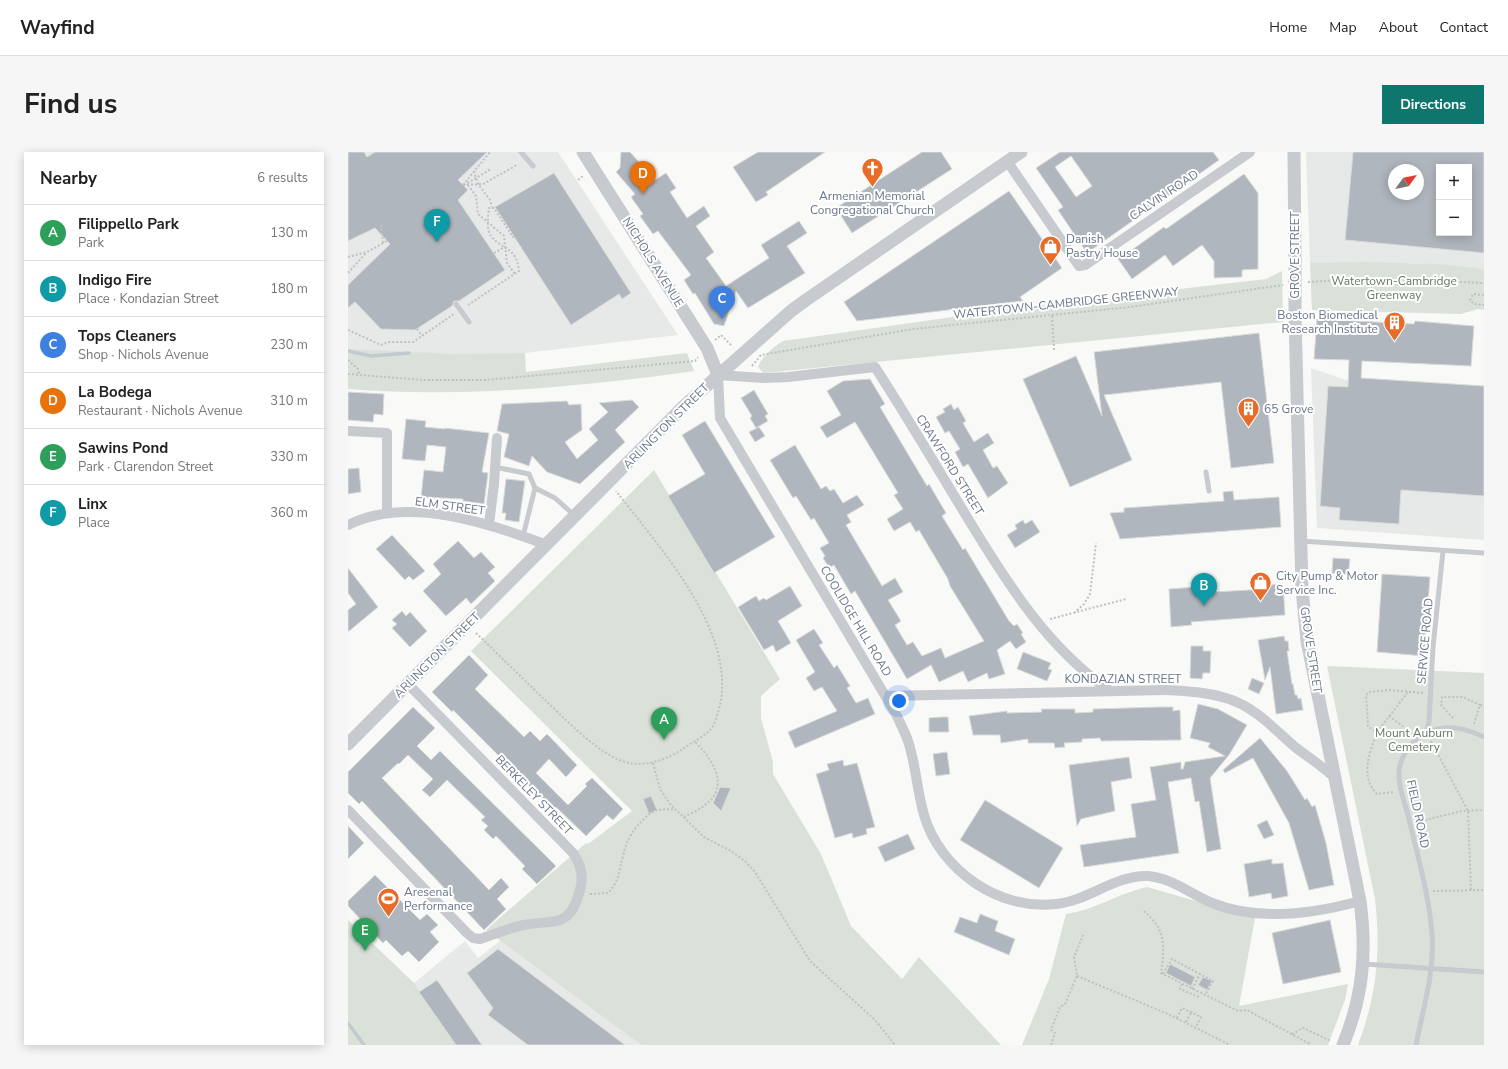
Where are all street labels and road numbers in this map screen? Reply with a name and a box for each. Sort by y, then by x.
street label: CALVIN ROAD [1126,166,1202,224]
street label: GROVE STREET [1287,210,1303,299]
street label: NICHOLS AVENUE [619,214,687,310]
street label: WATERTOWN-CAMBRIDGE GREENWAY [953,283,1180,323]
street label: ARLINGTON STREET [620,379,713,472]
street label: CRAWFORD STREET [912,411,988,519]
street label: ELM STREET [414,493,487,519]
street label: COOLIDGE HILL ROAD [817,563,895,679]
street label: SERVICE ROAD [1413,597,1437,685]
street label: GROVE STREET [1296,606,1326,695]
street label: ARLINGTON STREET [391,608,484,701]
street label: KONDAZIAN STREET [1065,671,1182,687]
street label: BERKELEY STREET [492,752,577,839]
street label: FIELD ROAD [1403,778,1433,850]

